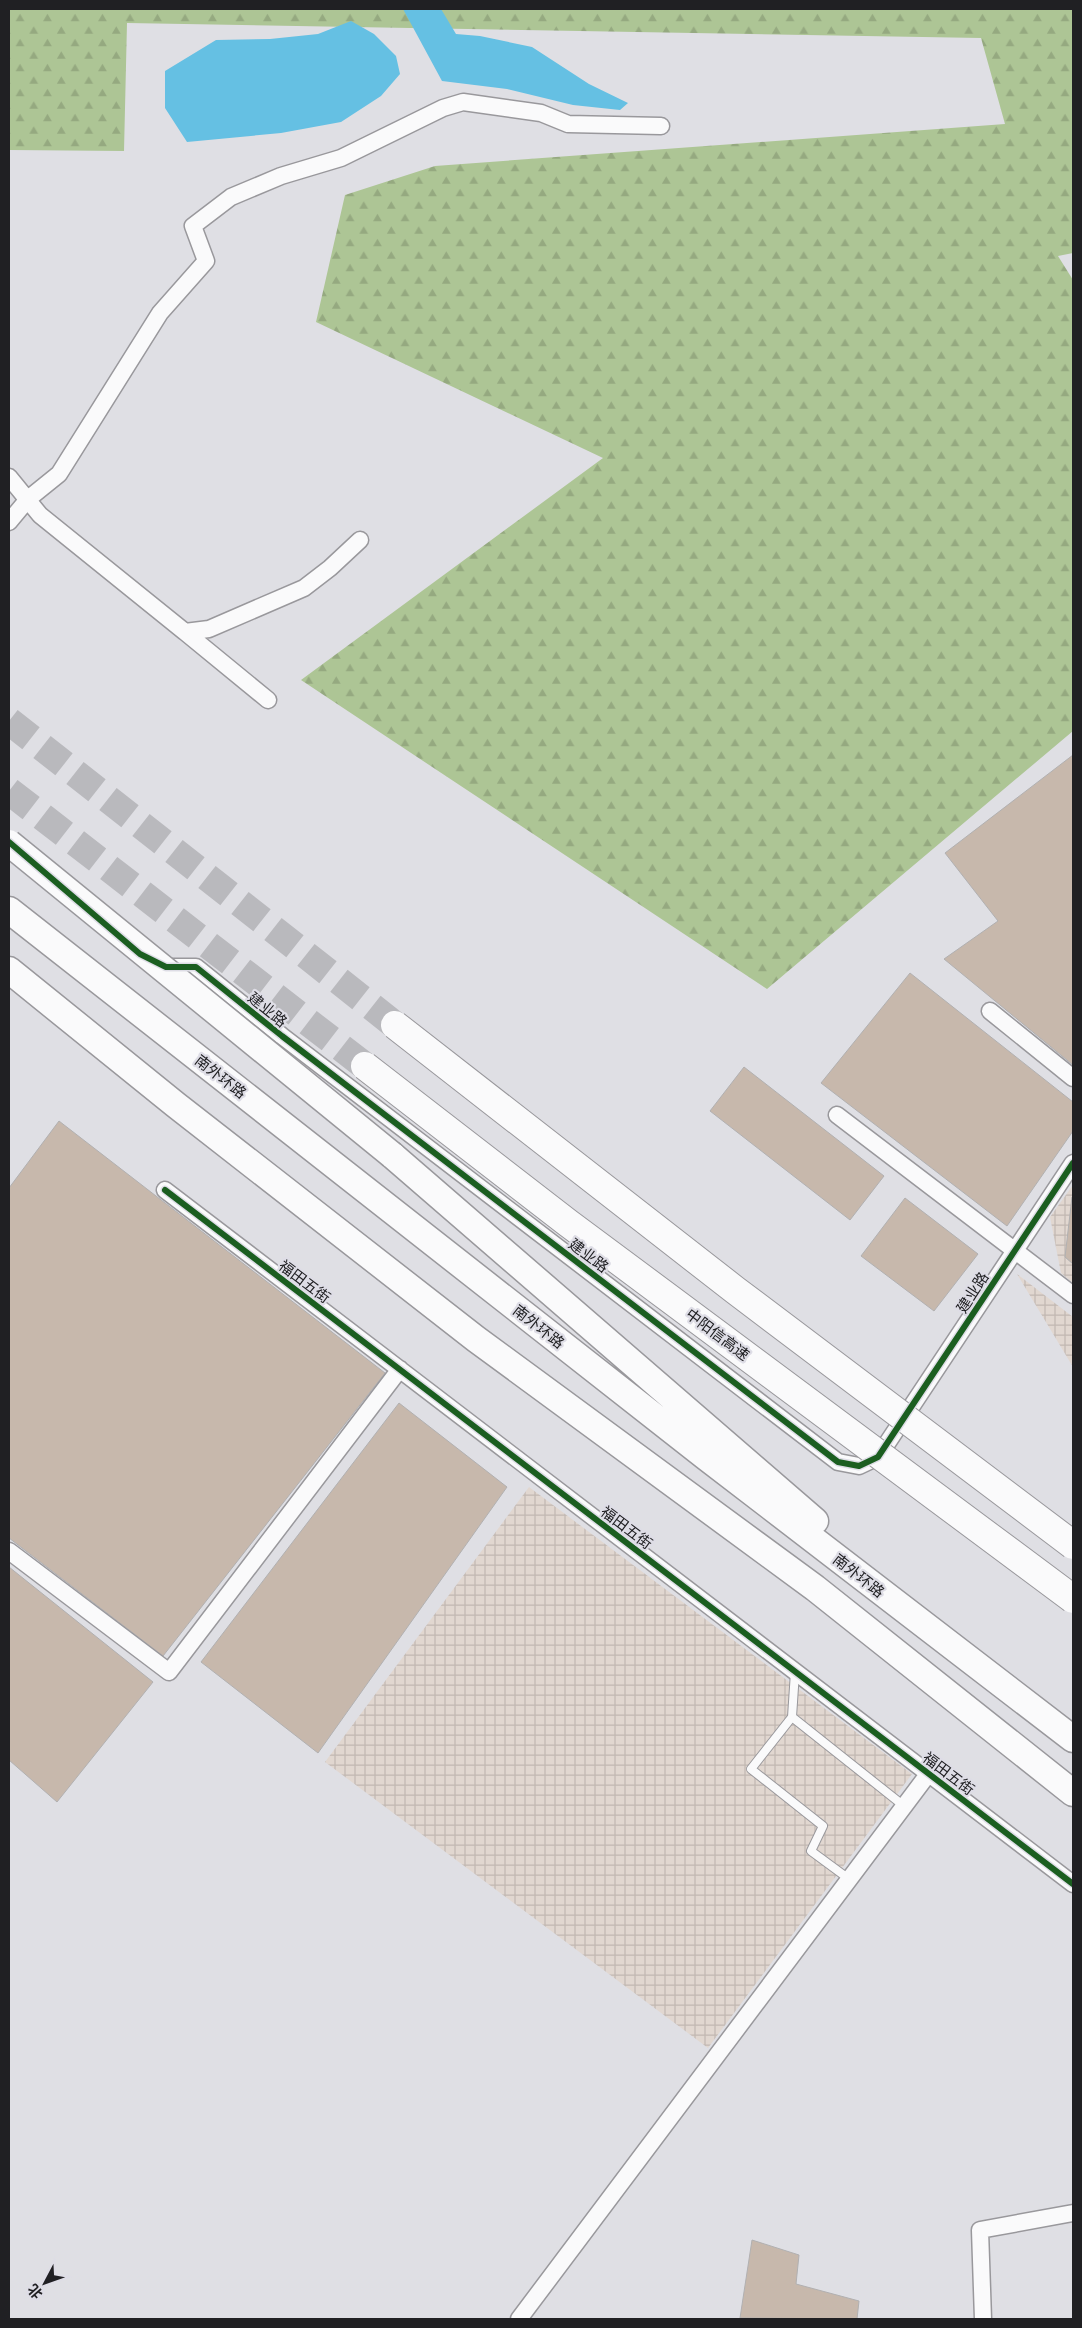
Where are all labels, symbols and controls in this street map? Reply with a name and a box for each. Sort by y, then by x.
street label: 建业路 [244,987,292,1031]
street label: 南外环路 [191,1050,251,1102]
street label: 建业路 [565,1233,613,1277]
street label: 福田五街 [275,1255,335,1307]
street label: 建业路 [951,1268,993,1316]
street label: 南外环路 [509,1300,569,1352]
street label: 中阳信高速 [682,1303,754,1365]
street label: 福田五街 [597,1501,657,1553]
street label: 南外环路 [829,1549,889,1601]
street label: 福田五街 [919,1747,979,1799]
north arrow [20,2258,70,2308]
text: 北 [23,2280,47,2303]

